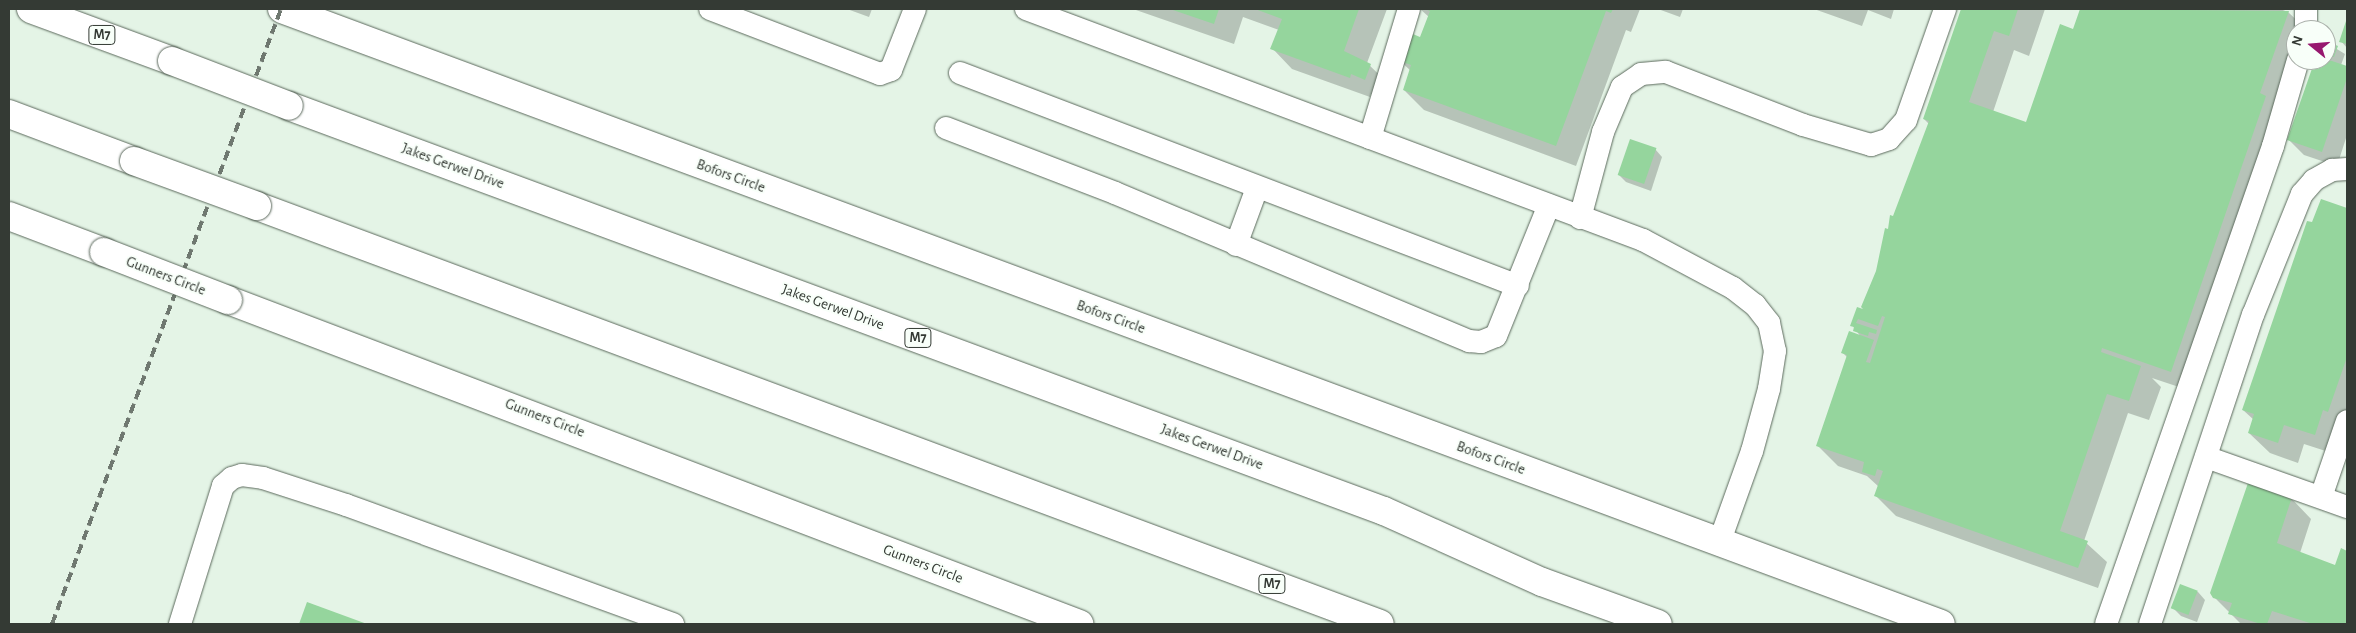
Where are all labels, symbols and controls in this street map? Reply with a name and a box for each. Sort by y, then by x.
north arrow [2286,20,2336,70]
road number: M7 [88,24,116,46]
text: N [2289,34,2306,48]
street label: Jakes Gerwel Drive [399,139,507,193]
street label: Bofors Circle [694,155,768,197]
street label: Gunners Circle [124,253,208,299]
street label: Jakes Gerwel Drive [779,280,887,334]
street label: Bofors Circle [1074,296,1148,338]
road number: M7 [904,326,932,349]
street label: Gunners Circle [503,395,587,441]
street label: Jakes Gerwel Drive [1158,420,1266,474]
street label: Bofors Circle [1454,437,1528,479]
street label: Gunners Circle [881,541,965,587]
road number: M7 [1258,572,1286,596]

